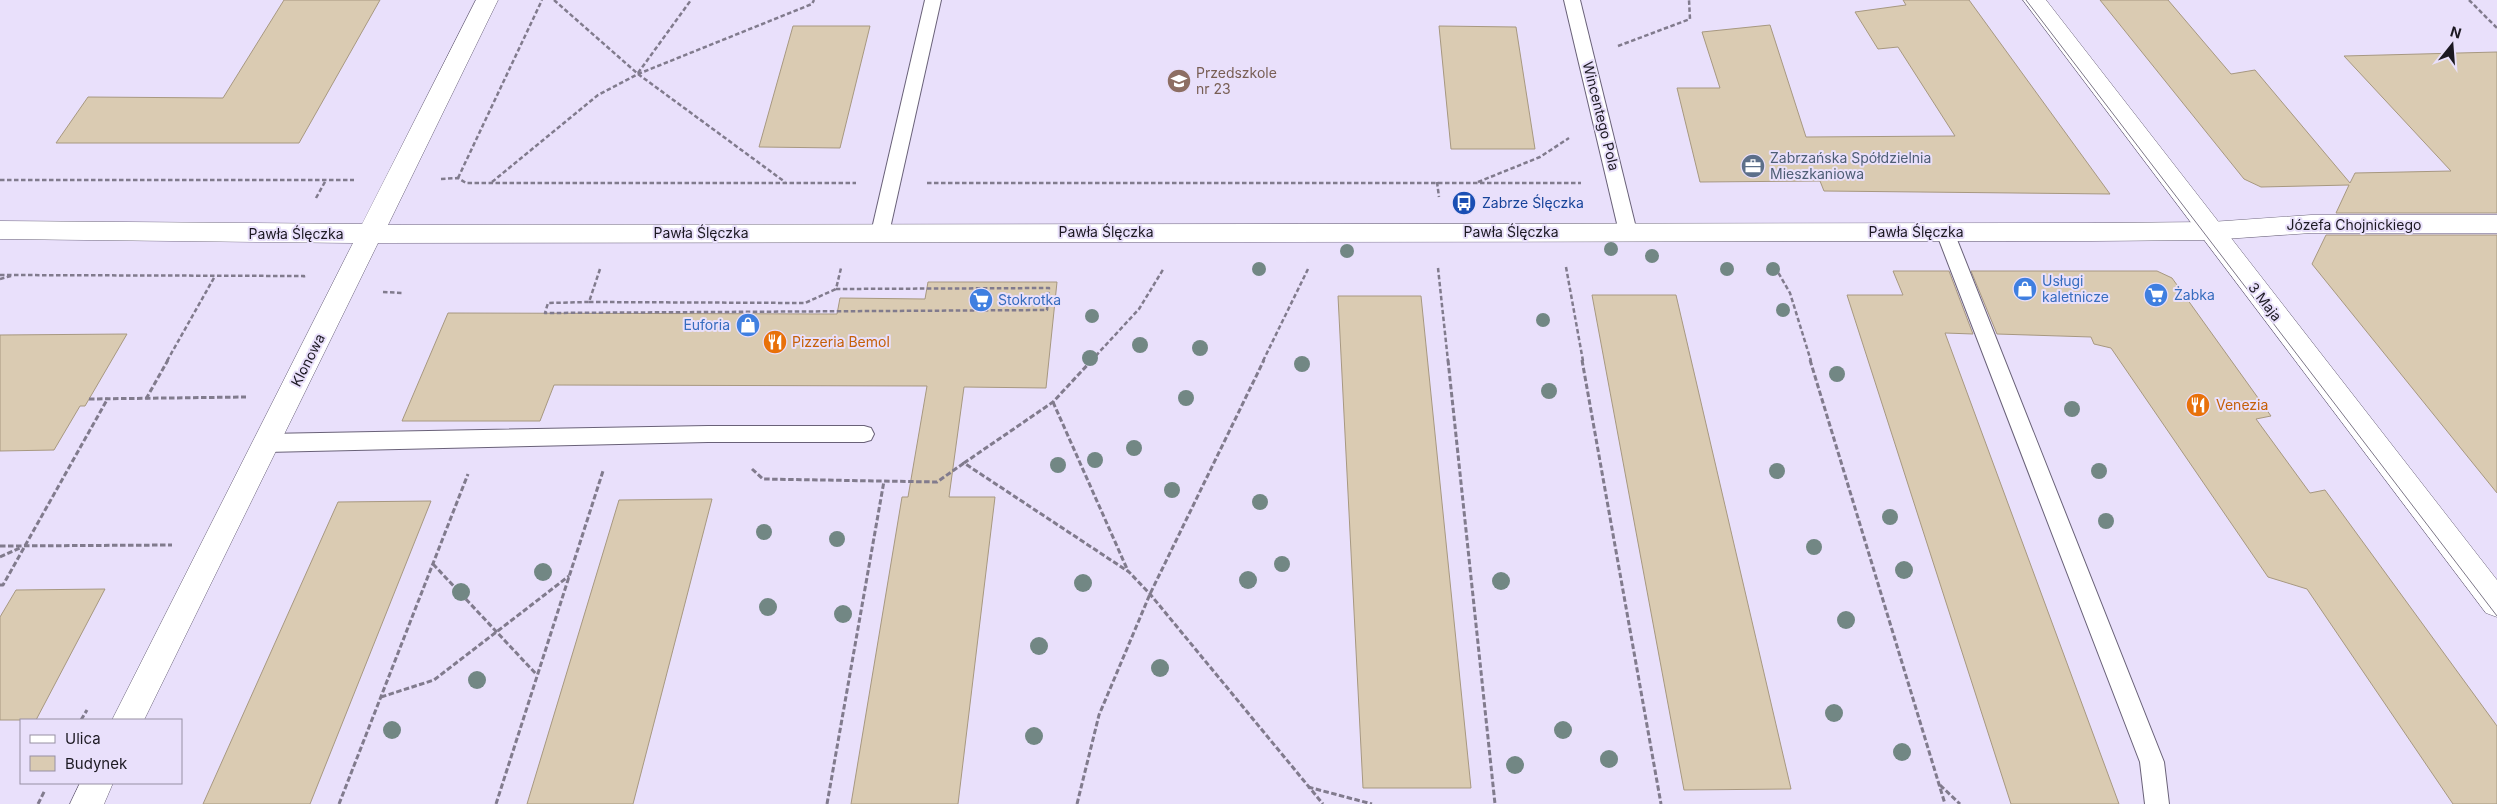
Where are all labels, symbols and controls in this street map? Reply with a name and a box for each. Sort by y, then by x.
north arrow [2427,20,2477,70]
text: N [2448,22,2464,42]
street label: Wincentego Pola [1580,60,1623,172]
place label: Przedszkole nr 23 [1196,64,1277,97]
school or university icon: Przedszkole nr 23 [1166,68,1192,94]
place label: Zabrzańska Spółdzielnia Mieszkaniowa [1770,149,1931,182]
office icon: Zabrzańska Spółdzielnia Mieszkaniowa [1740,153,1766,179]
bus stop icon: Zabrze Ślęczka [1451,190,1477,216]
place label: Zabrze Ślęczka [1482,194,1584,211]
street label: Józefa Chojnickiego [2287,216,2421,233]
street label: Pawła Ślęczka [1058,223,1154,240]
street label: Pawła Ślęczka [1463,223,1559,240]
street label: Pawła Ślęczka [1868,223,1964,240]
street label: Pawła Ślęczka [653,224,749,241]
street label: Pawła Ślęczka [248,225,344,242]
place label: Usługi kaletnicze [2042,272,2109,305]
shop icon: Usługi kaletnicze [2012,276,2038,302]
street label: 3 Maja [2245,279,2286,324]
supermarket icon: Żabka [2143,282,2169,308]
place label: Żabka [2174,286,2215,303]
supermarket icon: Stokrotka [968,287,994,313]
place label: Stokrotka [998,291,1061,308]
shop icon: Euforia [735,312,761,338]
place label: Euforia [683,316,730,333]
restaurant icon: Pizzeria Bemol [762,329,788,355]
street label: Klonowa [287,331,328,389]
place label: Pizzeria Bemol [792,333,890,350]
restaurant icon: Venezia [2185,392,2211,418]
place label: Venezia [2216,396,2268,413]
legend [20,719,182,784]
text: Ulica [65,729,101,748]
text: Budynek [65,754,128,773]

